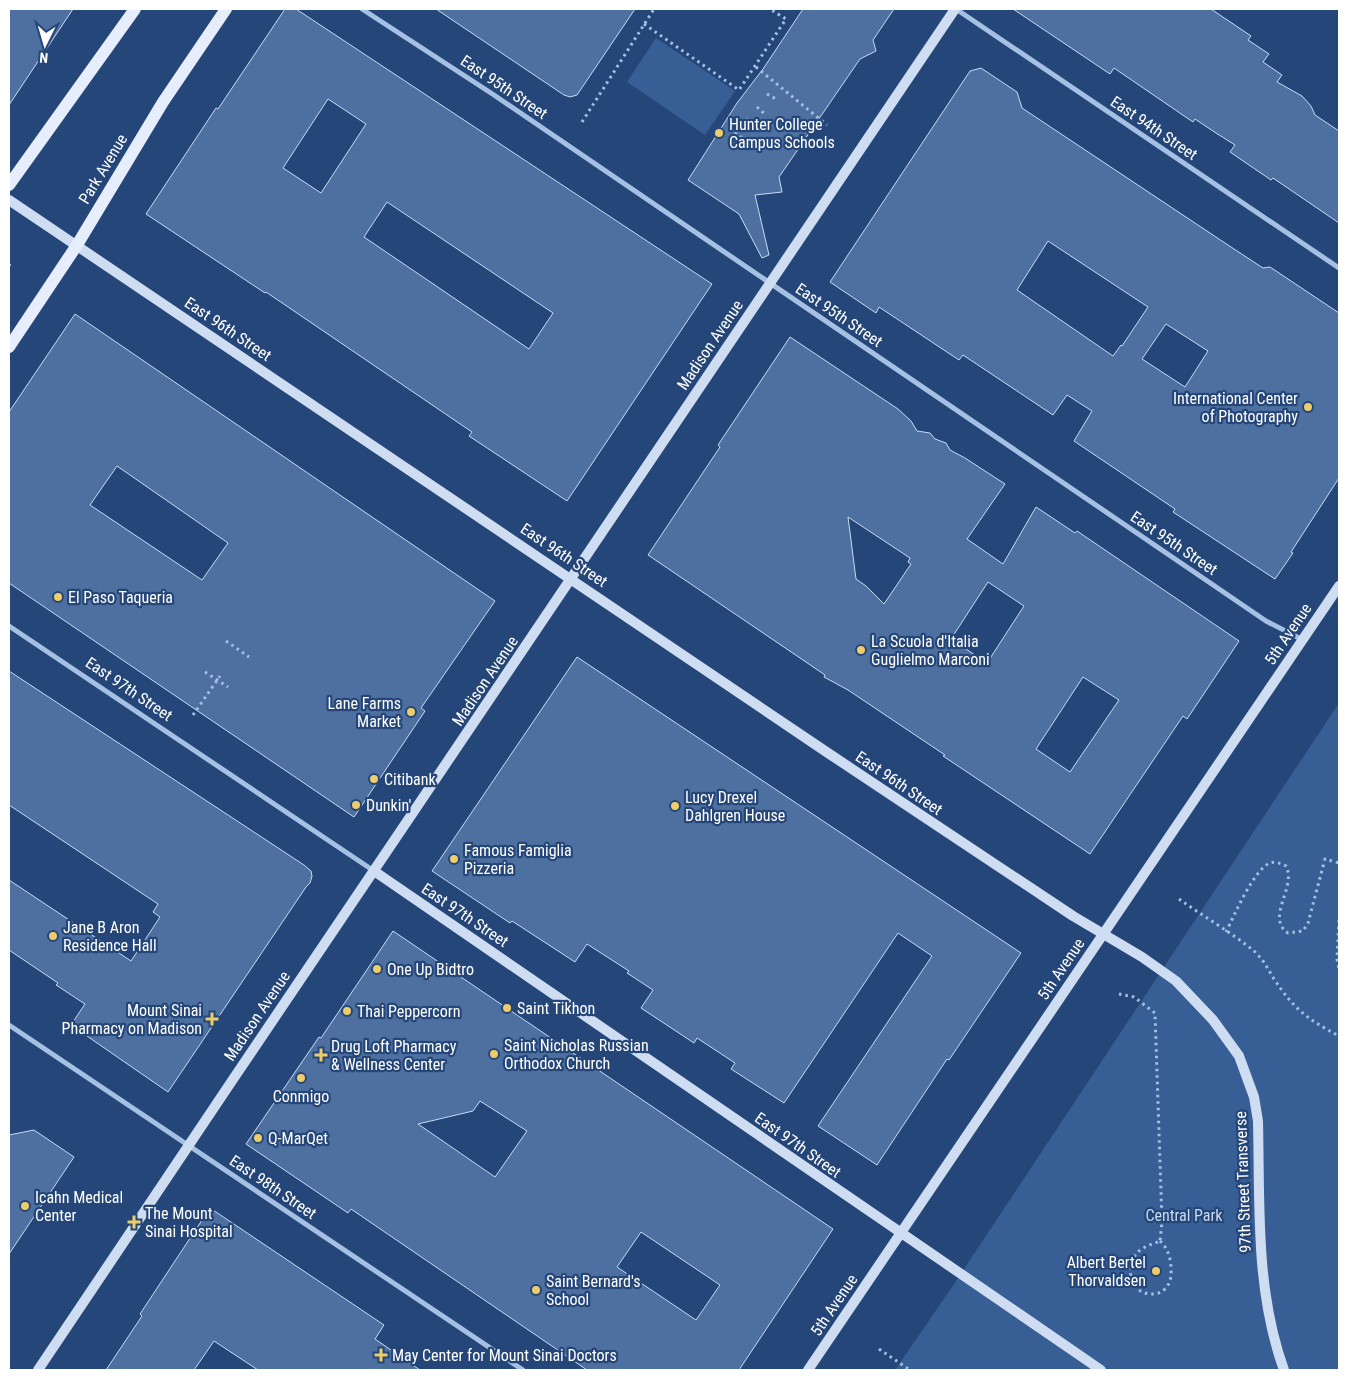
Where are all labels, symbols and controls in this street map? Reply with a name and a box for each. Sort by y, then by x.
north arrow [20,20,70,70]
text: N [39,50,49,66]
street label: East 95th Street [457,51,551,123]
street label: East 94th Street [1107,92,1201,164]
place label: Hunter College Campus Schools [729,115,835,152]
marker: Hunter College Campus Schools [713,127,725,139]
street label: Park Avenue [75,131,131,207]
street label: East 95th Street [792,279,886,351]
street label: East 96th Street [181,293,275,365]
street label: Madison Avenue [673,297,747,393]
place label: International Center of Photography [1173,389,1298,426]
marker: International Center of Photography [1302,401,1314,413]
street label: East 95th Street [1127,507,1221,579]
street label: East 96th Street [517,519,611,591]
place label: El Paso Taqueria [68,588,173,607]
marker: El Paso Taqueria [52,591,64,603]
street label: 5th Avenue [1261,600,1315,668]
place label: La Scuola d'Italia Guglielmo Marconi [871,632,990,669]
street label: Madison Avenue [448,633,522,729]
marker: La Scuola d'Italia Guglielmo Marconi [855,644,867,656]
street label: East 97th Street [82,653,176,725]
place label: Lane Farms Market [327,694,401,731]
marker: Lane Farms Market [405,706,417,718]
street label: East 96th Street [852,747,946,819]
place label: Citibank [384,770,436,789]
marker: Citibank [368,773,380,785]
place label: Lucy Drexel Dahlgren House [685,788,785,825]
place label: Dunkin' [366,796,411,815]
marker: Dunkin' [350,799,362,811]
marker: Lucy Drexel Dahlgren House [669,800,681,812]
place label: Famous Famiglia Pizzeria [464,841,572,878]
marker: Famous Famiglia Pizzeria [448,853,460,865]
street label: East 97th Street [418,879,512,951]
place label: Jane B Aron Residence Hall [63,918,157,955]
marker: Jane B Aron Residence Hall [47,930,59,942]
street label: 5th Avenue [1034,935,1088,1003]
place label: One Up Bidtro [387,960,474,979]
marker: One Up Bidtro [371,963,383,975]
street label: Madison Avenue [220,968,294,1064]
place label: Saint Tikhon [517,999,595,1018]
place label: Mount Sinai Pharmacy on Madison [62,1001,202,1038]
place label: Thai Peppercorn [357,1002,460,1021]
marker: Saint Tikhon [501,1002,513,1014]
marker: Thai Peppercorn [341,1005,353,1017]
marker: Mount Sinai Pharmacy on Madison [206,1013,218,1025]
place label: Saint Nicholas Russian Orthodox Church [504,1036,649,1073]
place label: Drug Loft Pharmacy & Wellness Center [331,1037,457,1074]
marker: Saint Nicholas Russian Orthodox Church [488,1048,500,1060]
marker: Drug Loft Pharmacy & Wellness Center [315,1049,327,1061]
marker: Conmigo [295,1072,307,1084]
place label: Conmigo [273,1087,329,1106]
street label: East 97th Street [751,1108,845,1182]
street label: 97th Street Transverse [1231,1111,1255,1253]
place label: Q-MarQet [268,1129,328,1148]
marker: Q-MarQet [252,1132,264,1144]
street label: East 98th Street [226,1151,320,1223]
place label: Icahn Medical Center [35,1188,123,1225]
marker: Icahn Medical Center [19,1200,31,1212]
place label: The Mount Sinai Hospital [145,1204,233,1241]
park label: Central Park [1145,1206,1223,1225]
marker: The Mount Sinai Hospital [127,1215,141,1229]
place label: Albert Bertel Thorvaldsen [1067,1253,1146,1290]
marker: Albert Bertel Thorvaldsen [1150,1265,1162,1277]
street label: 5th Avenue [807,1271,861,1339]
place label: Saint Bernard's School [546,1272,640,1309]
marker: Saint Bernard's School [530,1284,542,1296]
place label: May Center for Mount Sinai Doctors [392,1346,617,1365]
marker: May Center for Mount Sinai Doctors [374,1348,388,1362]

